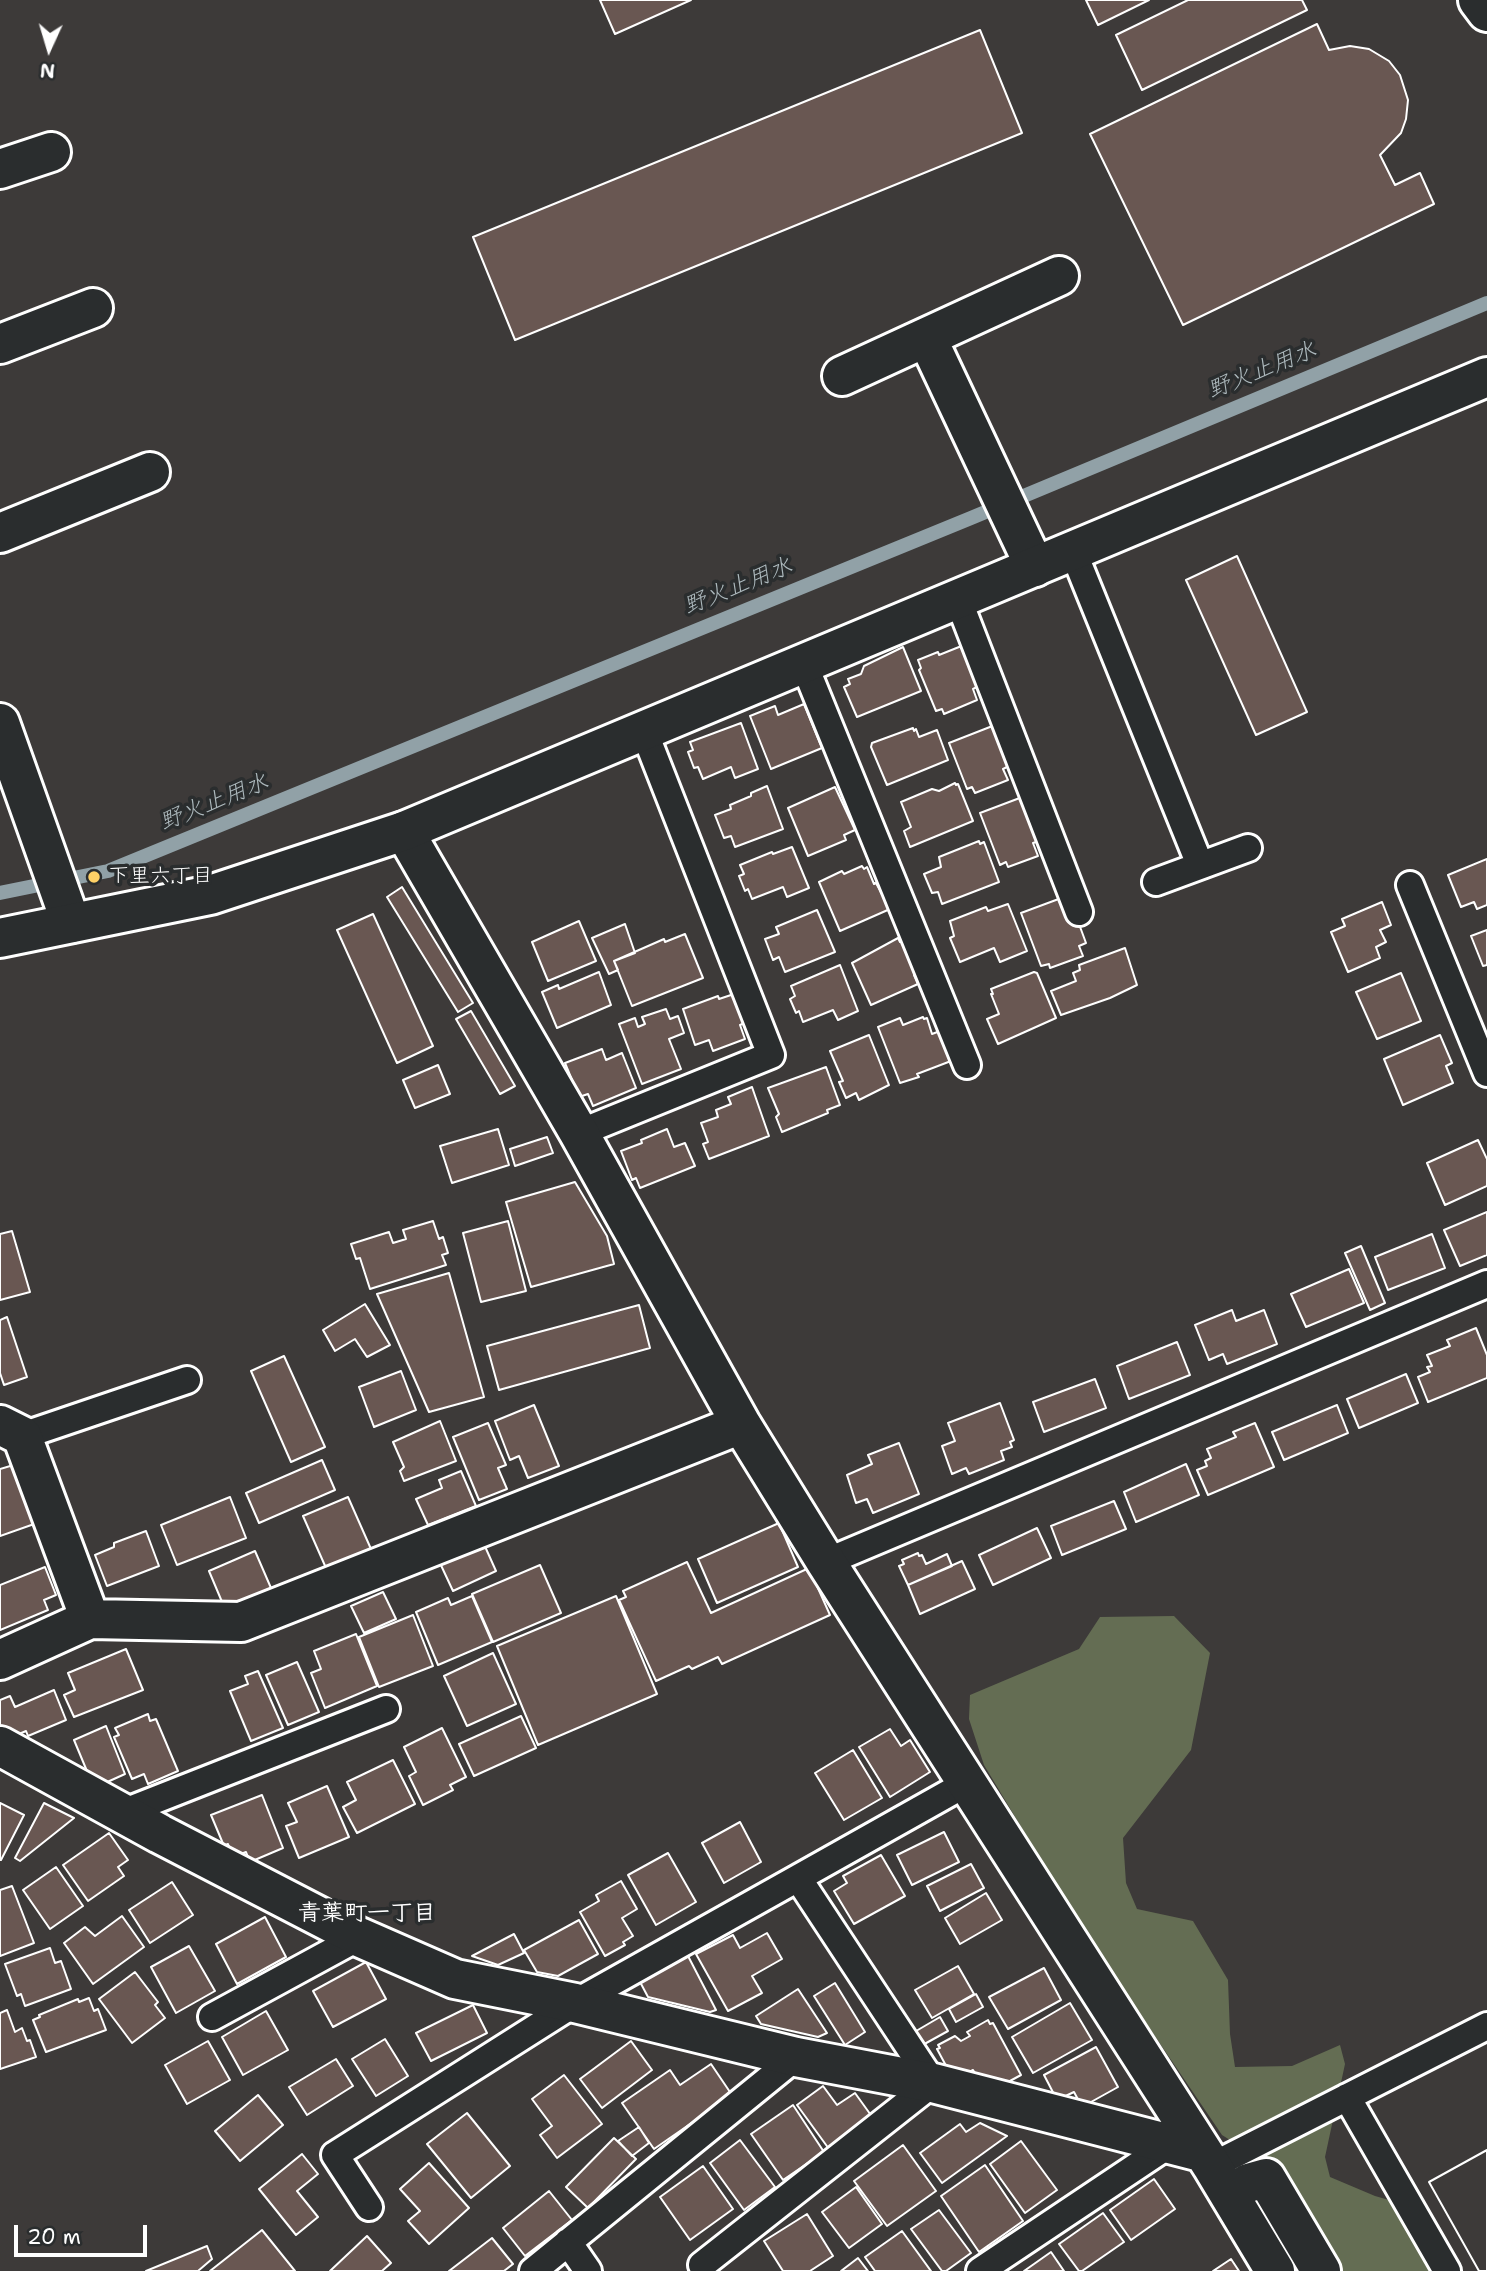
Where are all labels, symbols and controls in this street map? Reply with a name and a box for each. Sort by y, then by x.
north arrow [14,14,84,84]
text: N [39,57,56,83]
water label: 野火止用水 [1204,337,1320,405]
water label: 野火止用水 [680,553,796,621]
water label: 野火止用水 [156,769,272,837]
place label: 下里六丁目 [108,864,213,890]
marker: 下里六丁目 [86,869,102,885]
district label: 青葉町一丁目 [298,1900,436,1928]
scale bar [18,2212,150,2256]
text: 20 m [27,2223,81,2251]

